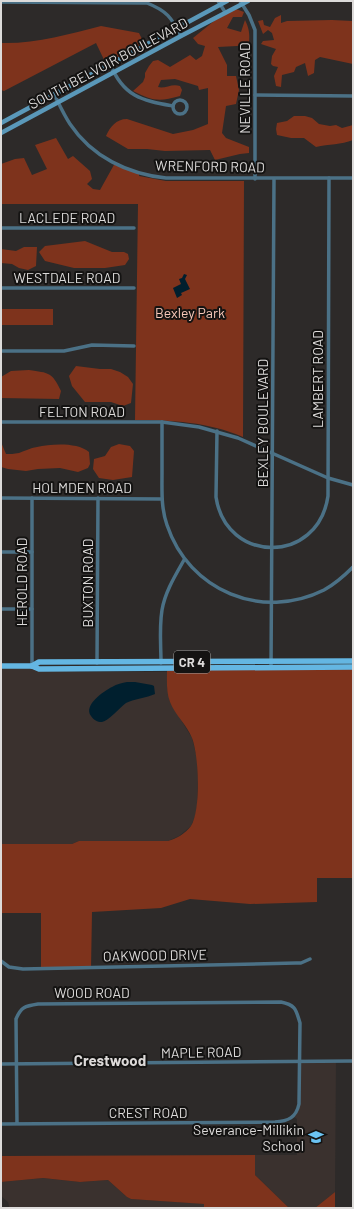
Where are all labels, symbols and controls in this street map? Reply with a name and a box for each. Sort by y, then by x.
street label: SOUTH BELVOIR BOULEVARD [25,14,191,112]
street label: NEVILLE ROAD [236,42,253,134]
street label: WRENFORD ROAD [155,157,265,175]
street label: LACLEDE ROAD [19,209,115,226]
street label: WESTDALE ROAD [14,269,120,286]
park label: Bexley Park [155,304,225,321]
street label: LAMBERT ROAD [309,330,326,428]
street label: BEXLEY BOULEVARD [254,359,271,487]
street label: FELTON ROAD [39,403,125,420]
street label: HOLMDEN ROAD [32,479,132,496]
street label: HEROLD ROAD [13,538,30,626]
street label: BUXTON ROAD [79,539,96,627]
road number: CR 4 [174,651,210,673]
street label: OAKWOOD DRIVE [103,946,207,964]
street label: WOOD ROAD [54,984,130,1001]
street label: MAPLE ROAD [161,1043,241,1061]
district label: Crestwood [74,1051,146,1069]
street label: CREST ROAD [109,1104,187,1121]
place label: Severance-Millikin School [193,1121,304,1154]
school or university icon: Severance-Millikin School [307,1128,325,1146]

